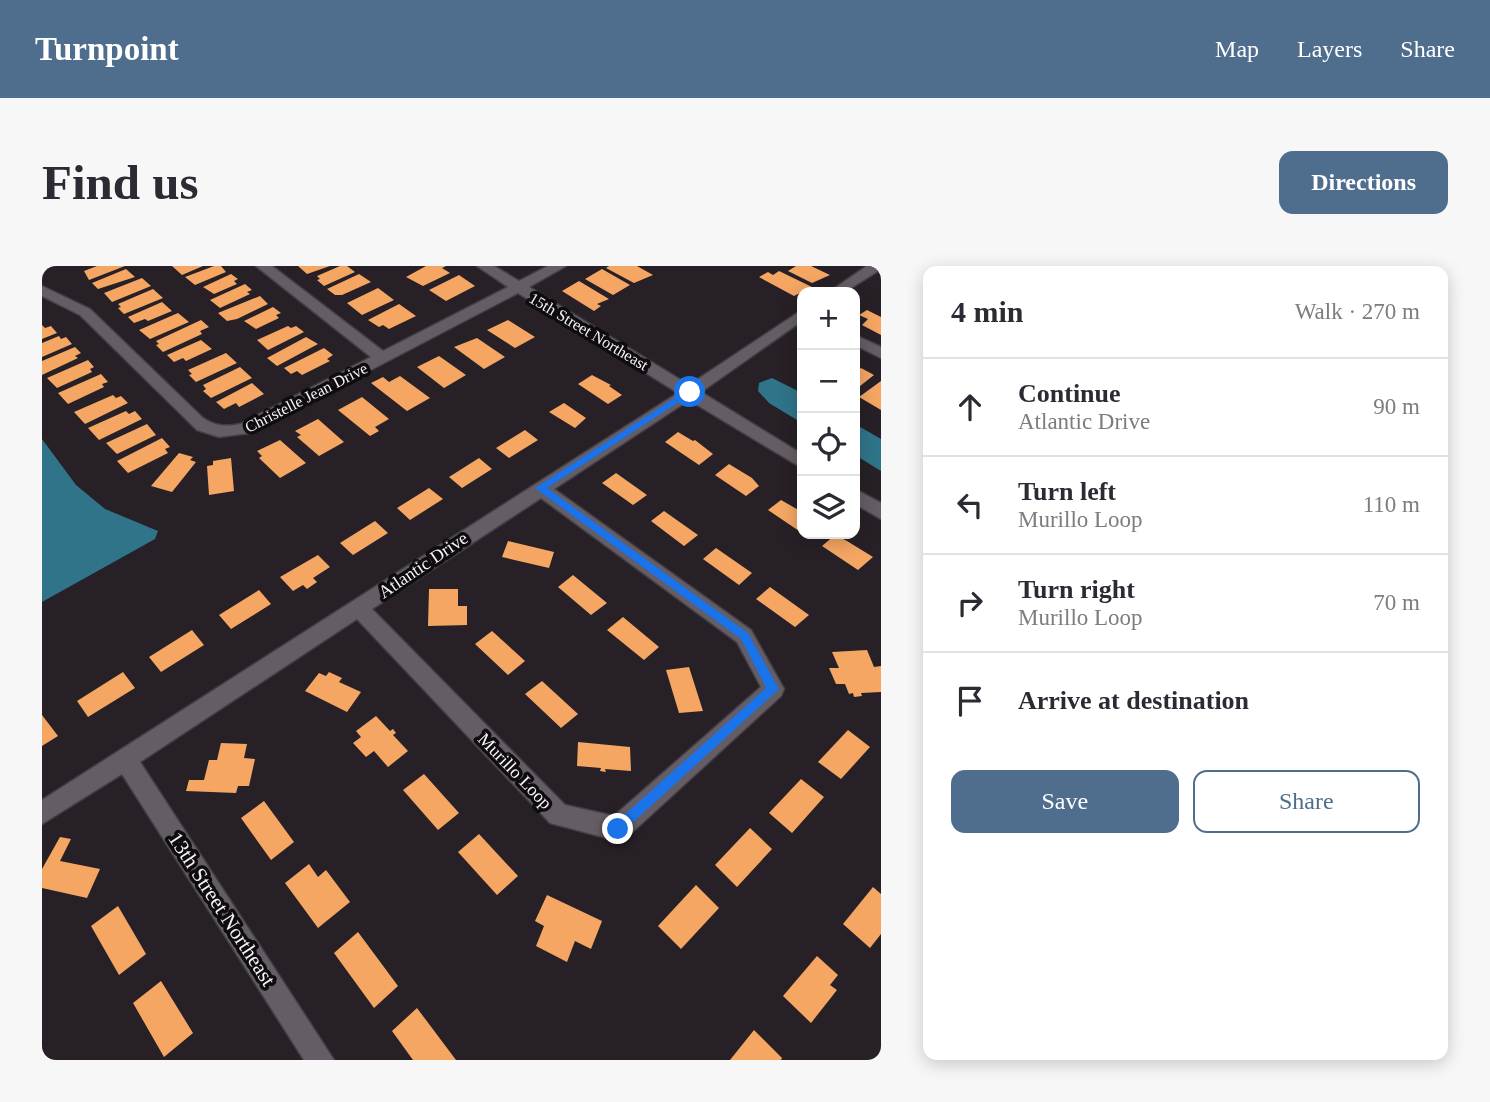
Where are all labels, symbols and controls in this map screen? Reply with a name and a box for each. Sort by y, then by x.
text: Turnpoint [35,31,179,67]
text: Map [1215,36,1259,62]
text: Layers [1297,36,1362,62]
text: Share [1400,36,1455,62]
button: Directions [1279,151,1448,214]
text: Find us [42,155,199,210]
map controls [797,287,860,539]
button: + [797,287,860,350]
street label: 15th Street Northeast [526,289,652,374]
text: 4 min [951,295,1024,328]
text: Walk · 270 m [1295,299,1420,324]
button: − [797,350,860,413]
street label: Christelle Jean Drive [242,359,370,436]
route start [674,376,705,407]
text: Continue [1018,379,1121,408]
icon: ahead [951,388,989,426]
text: 90 m [1373,394,1420,419]
text: Atlantic Drive [1018,409,1150,434]
button: locate [797,413,860,476]
button: layers [797,476,860,539]
text: Turn left [1018,477,1116,506]
icon: left [951,486,989,524]
text: 110 m [1363,492,1420,517]
text: Murillo Loop [1018,507,1143,532]
street label: Atlantic Drive [375,528,471,602]
text: Turn right [1018,575,1135,604]
icon: right [951,584,989,622]
text: 70 m [1373,590,1420,615]
text: Murillo Loop [1018,605,1143,630]
icon: arrive [951,682,989,720]
text: Arrive at destination [1018,686,1249,715]
street label: Murillo Loop [474,729,556,813]
button: Save [951,770,1179,833]
button: Share [1193,770,1420,833]
route end [602,813,633,844]
street label: 13th Street Northeast [163,828,281,991]

